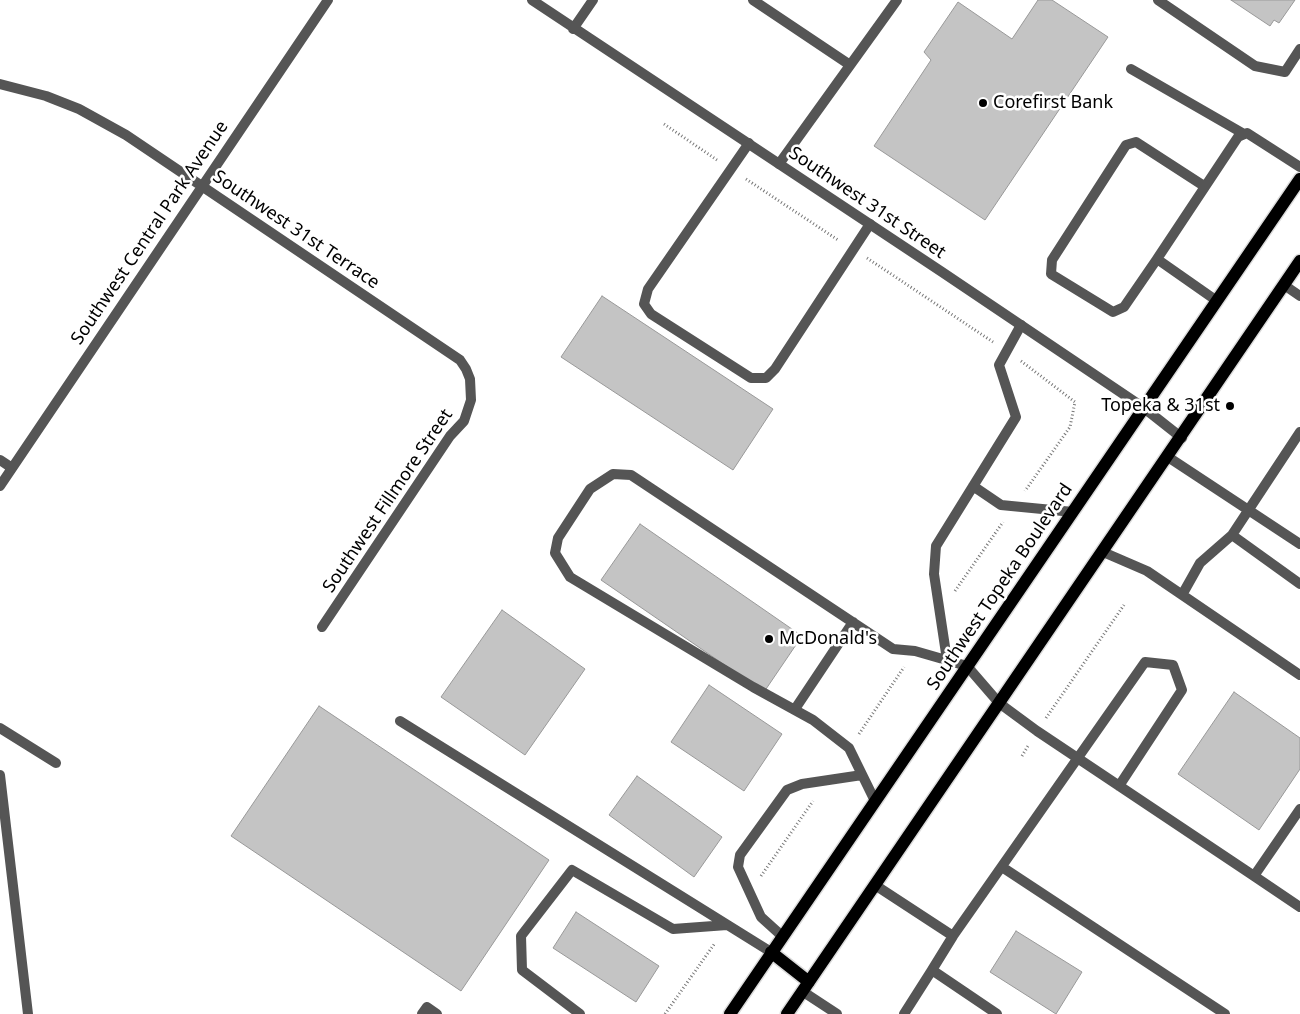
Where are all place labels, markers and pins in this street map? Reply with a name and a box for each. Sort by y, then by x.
place label: Corefirst Bank [993,92,1113,114]
marker: Corefirst Bank [977,97,989,109]
place label: Topeka & 31st [1101,395,1220,417]
marker: Topeka & 31st [1224,400,1236,412]
place label: McDonald's [779,628,877,650]
marker: McDonald's [763,633,775,645]

